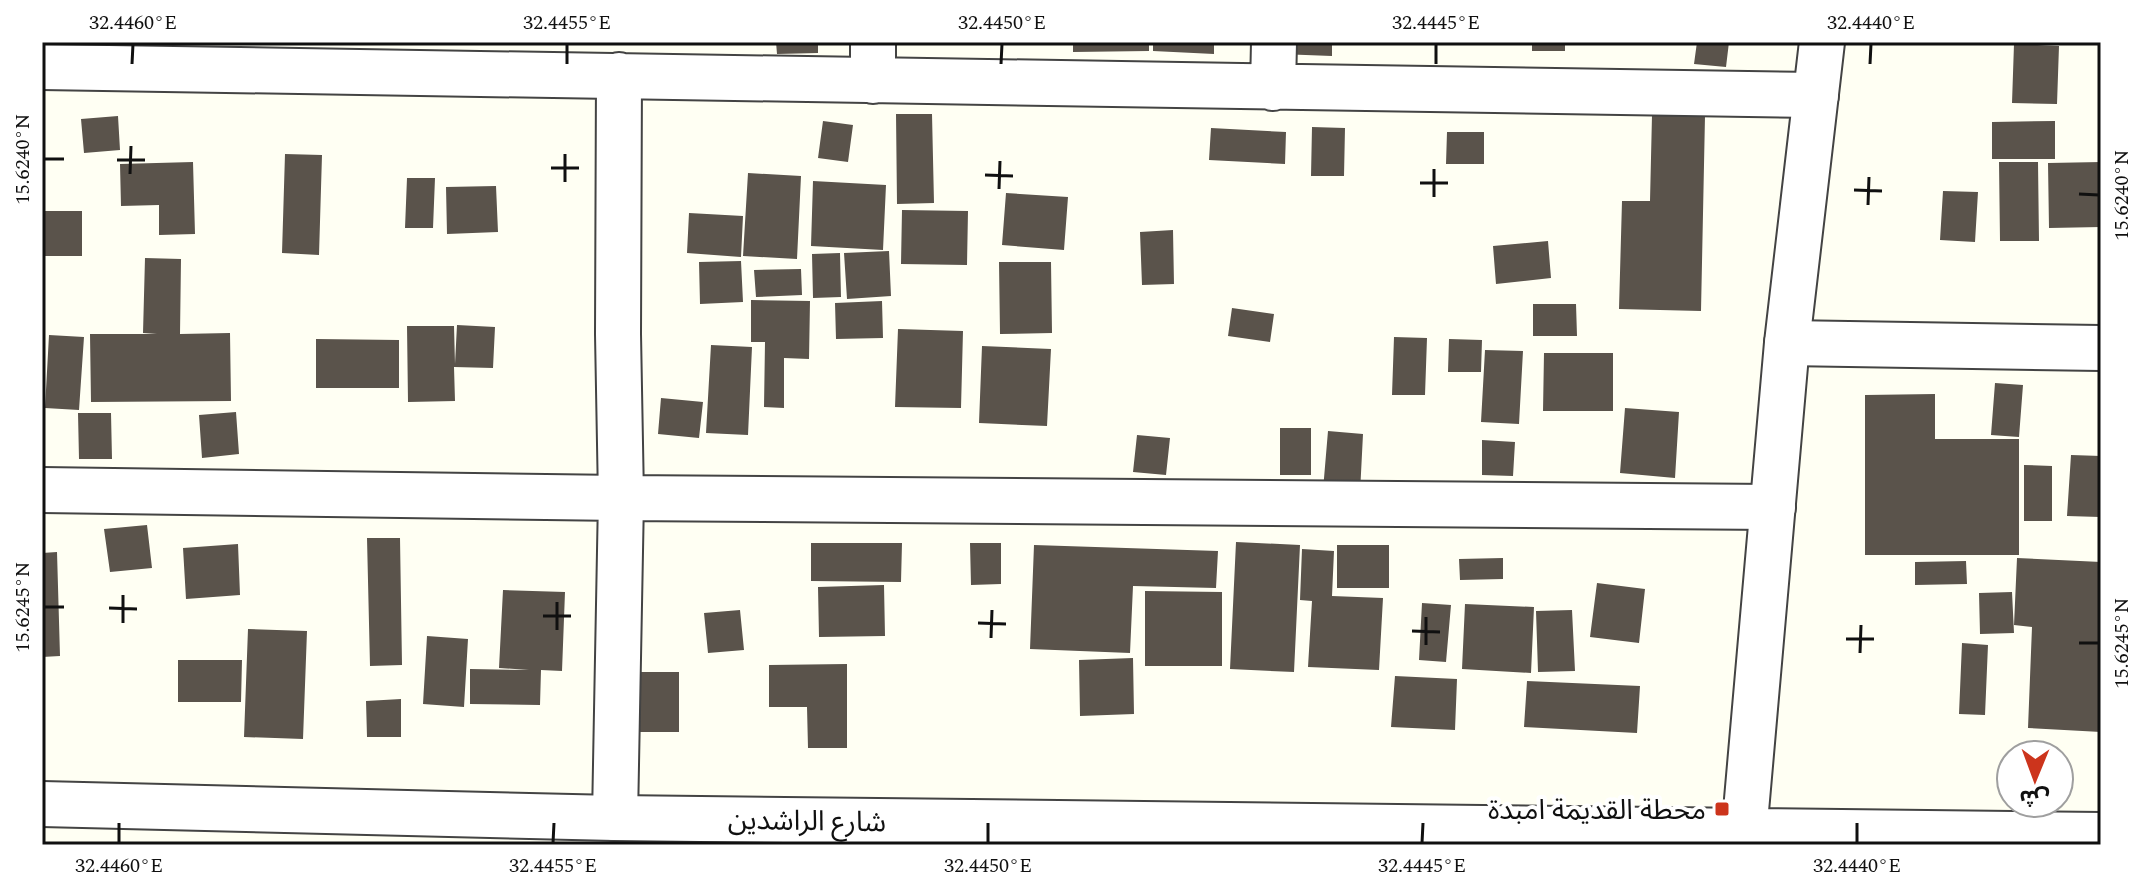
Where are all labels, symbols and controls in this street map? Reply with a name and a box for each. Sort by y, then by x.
text: 32.4460°E [89,8,177,38]
text: 32.4455°E [523,8,611,38]
text: 32.4450°E [958,8,1046,38]
text: 32.4445°E [1392,8,1480,38]
text: 32.4440°E [1827,8,1915,38]
text: 15.6240°N [8,114,38,204]
text: 15.6240°N [2107,150,2137,240]
text: 15.6245°N [8,562,38,652]
text: 15.6245°N [2107,598,2137,688]
north arrow [1995,739,2075,819]
text: ش [2019,781,2050,814]
place label: محطة القديمة امبدة [1488,789,1706,832]
street label: شارع الراشدين [727,799,886,844]
marker: محطة القديمة امبدة [1713,800,1731,818]
text: 32.4460°E [75,851,163,881]
text: 32.4455°E [509,851,597,881]
text: 32.4450°E [944,851,1032,881]
text: 32.4445°E [1378,851,1466,881]
text: 32.4440°E [1813,851,1901,881]

